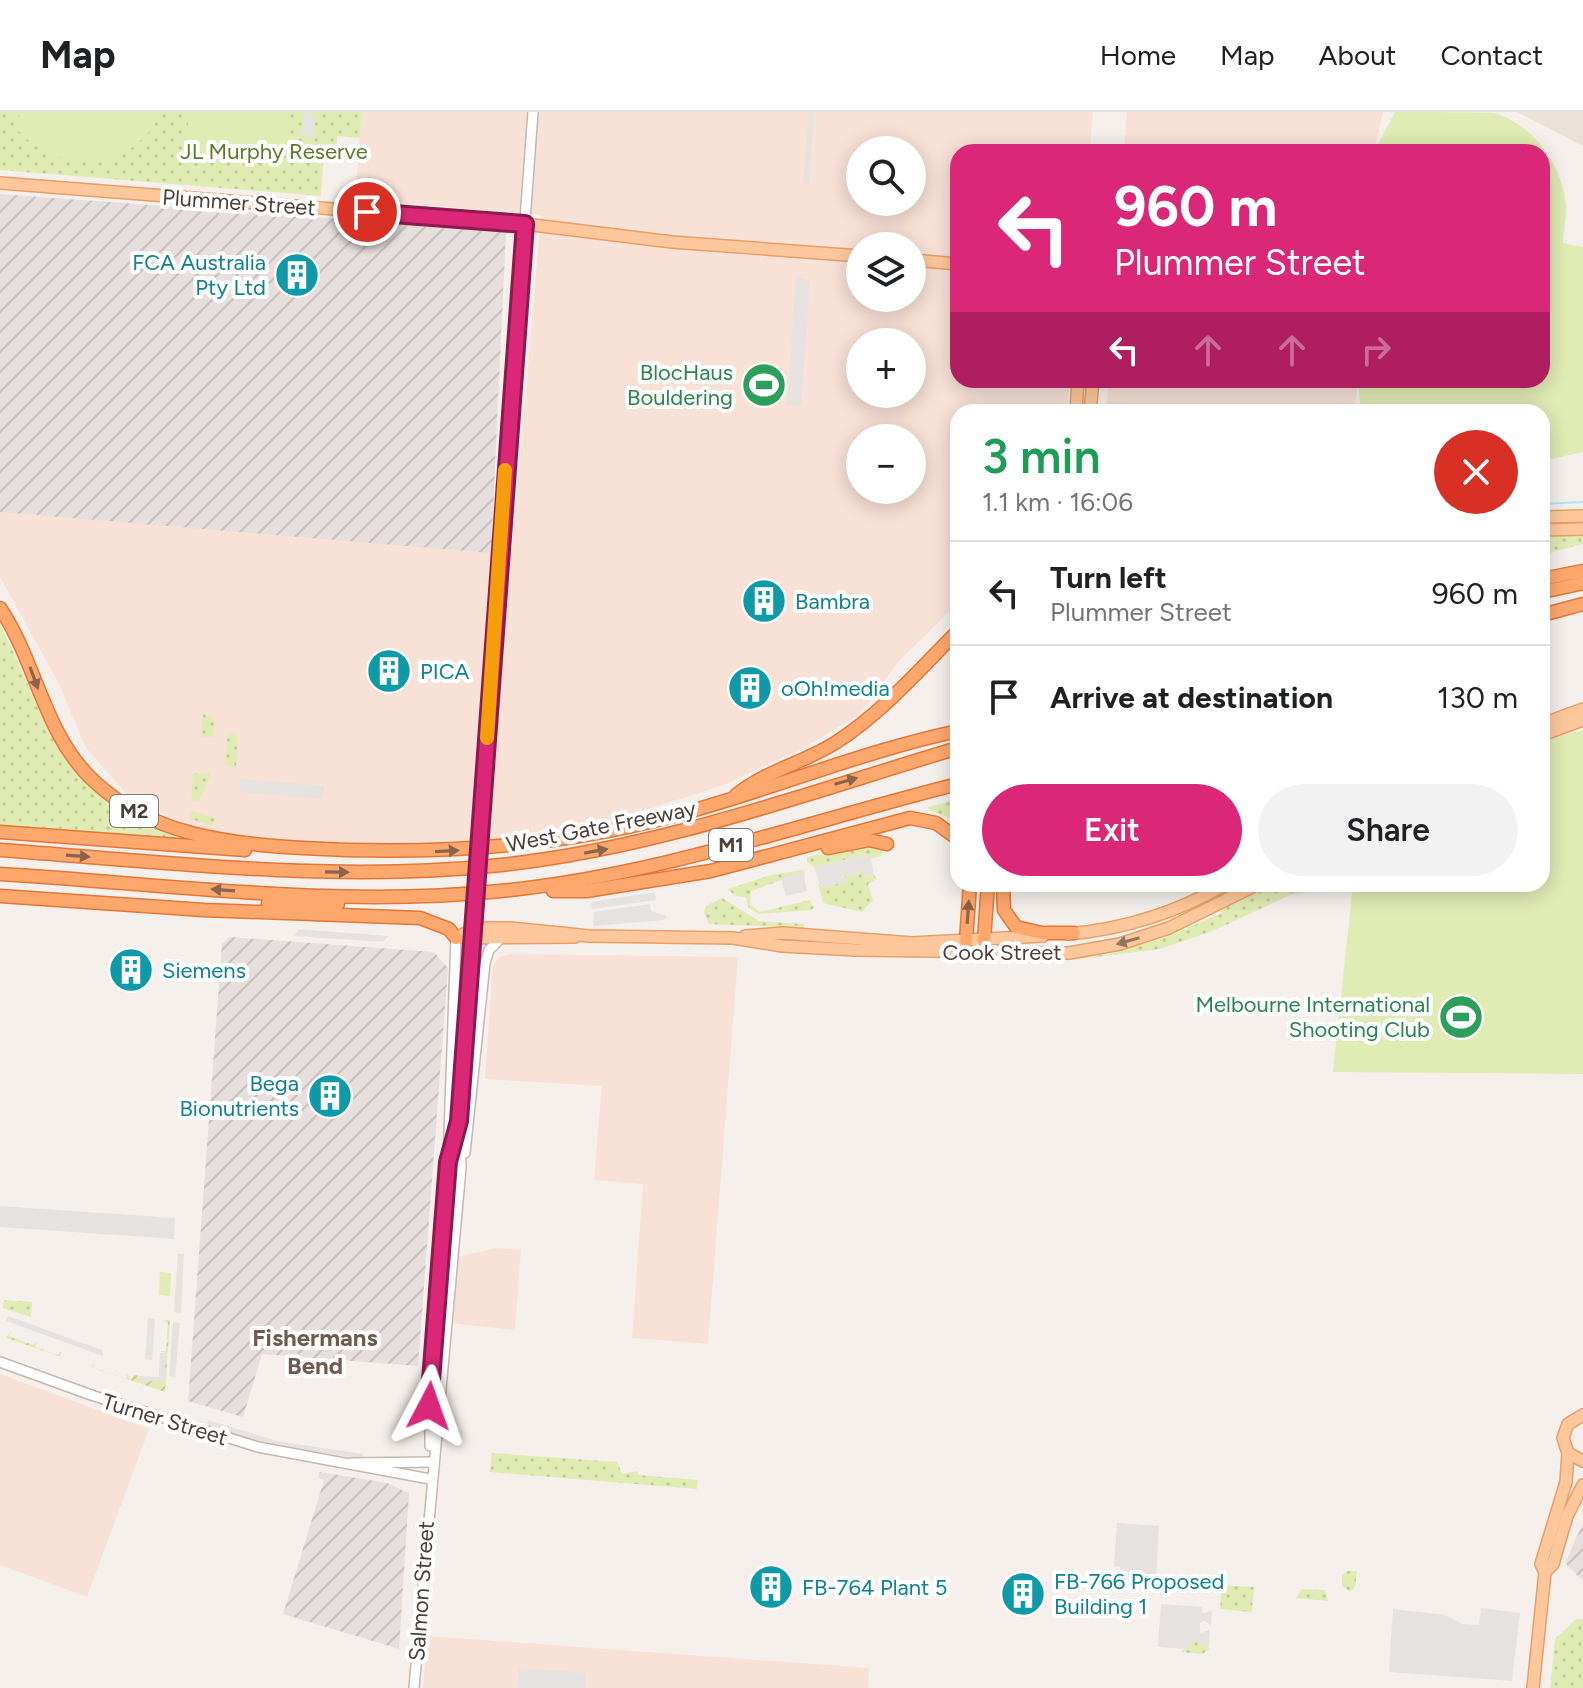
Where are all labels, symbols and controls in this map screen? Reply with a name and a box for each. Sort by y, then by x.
text: Map [40,32,116,78]
text: Home [1100,38,1176,72]
text: Map [1220,38,1275,72]
text: About [1319,38,1396,72]
text: Contact [1440,38,1543,72]
map controls [846,136,926,504]
button: search [846,136,926,216]
park label: JL Murphy Reserve [180,138,368,165]
text: 960 m [1114,173,1277,240]
icon: left [982,176,1086,280]
pin [333,178,401,246]
street label: Plummer Street [161,184,317,221]
icon: arrive [345,190,389,234]
button: layers [846,232,926,312]
text: Plummer Street [1114,241,1366,284]
place label: FCA Australia Pty Ltd [132,249,266,301]
building icon: FCA Australia Pty Ltd [273,251,321,299]
button: + [846,328,926,408]
icon: left [1102,328,1146,372]
icon: ahead [1186,328,1230,372]
icon: ahead [1270,328,1314,372]
icon: right [1354,328,1398,372]
place label: BlocHaus Bouldering [627,359,733,411]
sports icon: BlocHaus Bouldering [740,361,788,409]
button: − [846,424,926,504]
text: 3 min [982,427,1101,485]
button: close [1434,430,1518,514]
text: 1.1 km · 16:06 [982,486,1133,518]
text: Turn left [1050,559,1167,596]
icon: left [982,571,1026,615]
text: 960 m [1432,575,1518,612]
building icon: Bambra [740,577,788,625]
place label: Bambra [795,588,870,615]
text: Plummer Street [1050,596,1232,628]
building icon: PICA [365,647,413,695]
place label: PICA [420,658,470,685]
building icon: oOh!media [726,664,774,712]
one-way arrow [29,666,41,690]
place label: oOh!media [781,675,890,702]
icon: arrive [982,675,1026,719]
text: Arrive at destination [1050,679,1333,716]
text: 130 m [1437,679,1518,716]
one-way arrow [834,775,859,787]
button: Exit [982,784,1242,876]
button: Share [1258,784,1518,876]
road number: M2 [110,795,158,827]
street label: West Gate Freeway [504,795,699,858]
road number: M1 [709,829,753,861]
one-way arrow [435,844,460,857]
one-way arrow [584,845,609,857]
one-way arrow [66,850,91,863]
one-way arrow [325,866,350,878]
one-way arrow [210,883,235,896]
one-way arrow [962,899,975,924]
one-way arrow [1116,935,1140,948]
street label: Cook Street [942,939,1062,966]
building icon: Siemens [107,946,155,994]
place label: Siemens [162,957,246,984]
place label: Melbourne International Shooting Club [1195,991,1430,1043]
sports icon: Melbourne International Shooting Club [1437,993,1485,1041]
place label: Bega Bionutrients [179,1070,299,1122]
building icon: Bega Bionutrients [306,1072,354,1120]
district label: Fishermans Bend [252,1323,378,1380]
position arrow [387,1364,471,1448]
street label: Turner Street [99,1388,231,1451]
street label: Salmon Street [403,1520,440,1662]
building icon: FB-764 Plant 5 [747,1563,795,1611]
place label: FB-766 Proposed Building 1 [1054,1568,1224,1620]
building icon: FB-766 Proposed Building 1 [999,1570,1047,1618]
place label: FB-764 Plant 5 [802,1574,947,1601]

